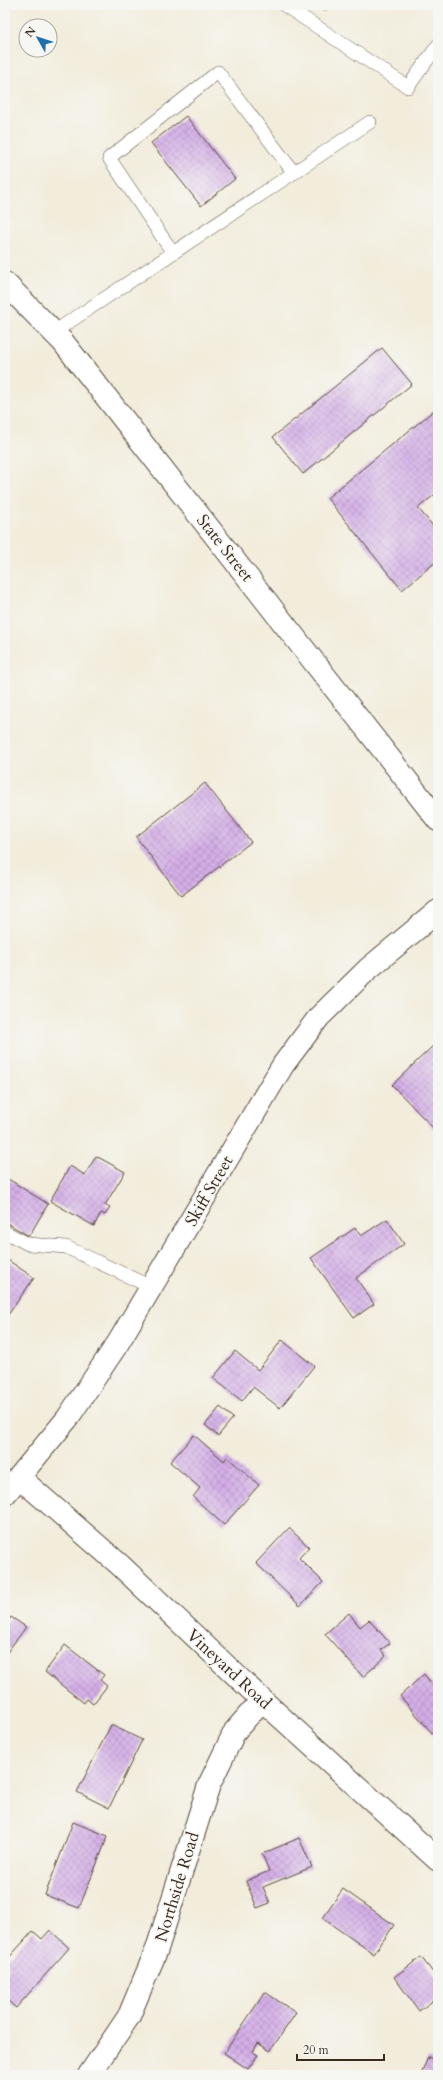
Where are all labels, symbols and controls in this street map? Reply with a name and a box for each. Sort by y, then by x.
north arrow [18,18,58,58]
text: N [22,23,40,40]
street label: State Street [191,509,259,587]
street label: Skiff Street [180,1151,239,1231]
street label: Vineyard Road [182,1624,276,1714]
street label: Northside Road [149,1829,205,1945]
scale bar [297,2036,384,2062]
text: 20 m [303,2042,330,2058]

